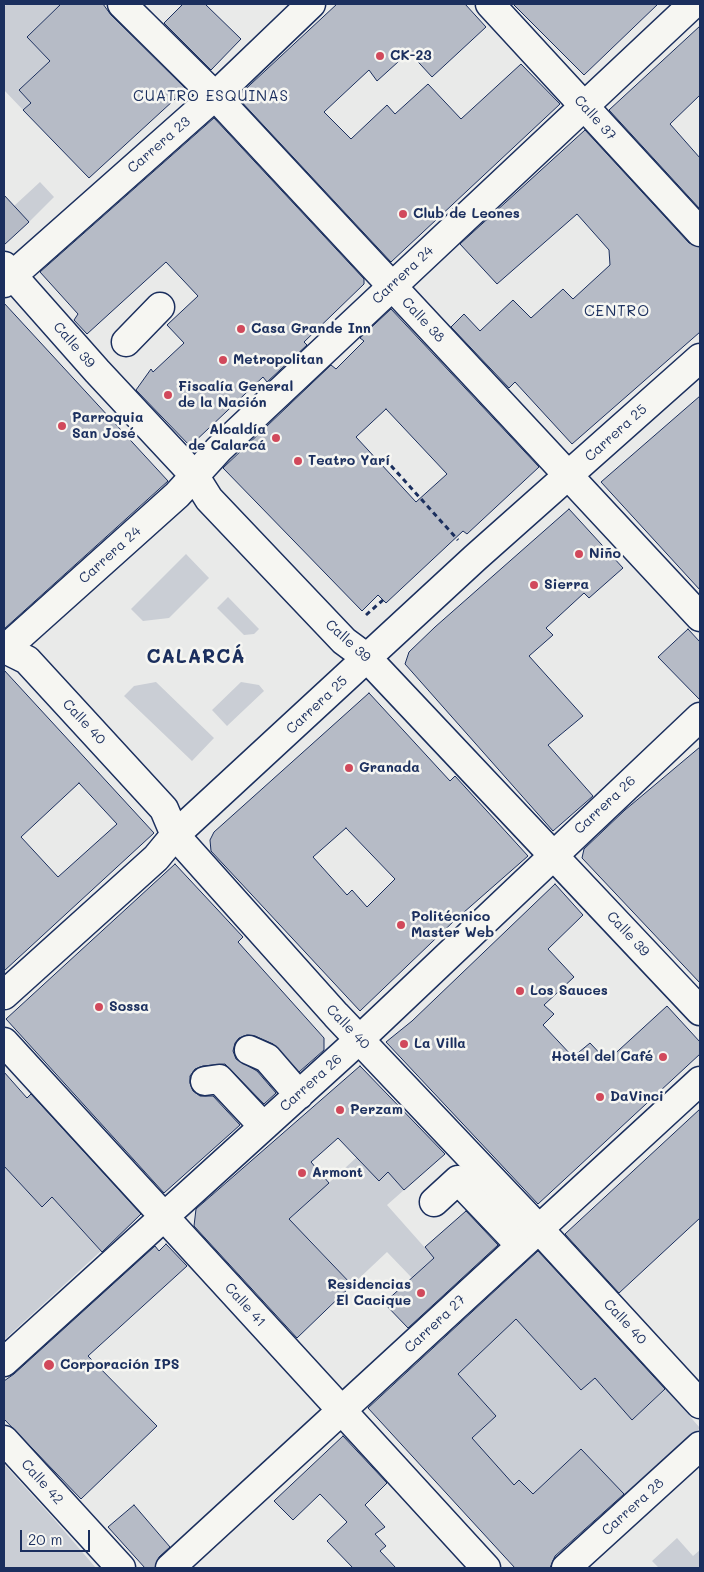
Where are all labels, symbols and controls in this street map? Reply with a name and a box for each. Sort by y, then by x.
place label: CK-23 [390,48,432,64]
marker: CK-23 [374,50,386,62]
district label: CUATRO ESQUINAS [131,87,291,105]
street label: Calle 37 [570,92,620,144]
street label: Carrera 23 [124,113,194,177]
place label: Club de Leones [413,206,520,222]
marker: Club de Leones [397,208,409,220]
street label: Carrera 24 [369,242,437,308]
street label: Calle 38 [398,294,448,346]
district label: CENTRO [583,302,651,320]
street label: Calle 39 [49,319,99,371]
place label: Casa Grande Inn [251,321,371,337]
marker: Casa Grande Inn [235,323,247,335]
place label: Metropolitan [233,352,323,368]
marker: Metropolitan [217,354,229,366]
place label: Fiscalía General de la Nación [178,379,293,412]
marker: Fiscalía General de la Nación [162,389,174,401]
street label: Carrera 25 [582,401,650,465]
place label: Parroquia San José [72,410,144,442]
marker: Parroquia San José [56,420,68,432]
place label: Alcaldía de Calarcá [188,422,266,454]
marker: Alcaldía de Calarcá [270,432,282,444]
place label: Teatro Yarí [308,453,390,469]
marker: Teatro Yarí [292,455,304,467]
street label: Carrera 24 [76,523,144,587]
place label: Niño [589,546,621,562]
marker: Niño [573,548,585,560]
place label: Sierra [544,577,589,593]
marker: Sierra [528,579,540,591]
street label: Calle 39 [322,616,374,666]
district label: CALARCÁ [146,646,246,668]
street label: Carrera 25 [283,672,351,738]
street label: Calle 40 [59,696,109,748]
place label: Granada [359,760,420,776]
marker: Granada [343,762,355,774]
street label: Carrera 26 [571,772,639,838]
street label: Calle 39 [603,908,653,960]
place label: Politécnico Master Web [411,909,494,942]
marker: Politécnico Master Web [395,919,407,931]
place label: Los Sauces [530,983,608,999]
marker: Los Sauces [514,985,526,997]
place label: Sossa [109,999,149,1015]
marker: Sossa [93,1001,105,1013]
street label: Calle 40 [323,1001,373,1053]
place label: La Villa [414,1036,466,1052]
marker: La Villa [398,1038,410,1050]
place label: Hotel del Café [551,1049,653,1065]
street label: Carrera 26 [276,1051,346,1115]
marker: Hotel del Café [657,1051,669,1063]
place label: DaVinci [610,1089,664,1105]
marker: DaVinci [594,1091,606,1103]
place label: Perzam [350,1102,403,1118]
marker: Perzam [334,1104,346,1116]
place label: Armont [312,1165,363,1181]
marker: Armont [296,1167,308,1179]
place label: Residencias El Cacique [327,1277,411,1310]
street label: Calle 41 [221,1280,269,1330]
marker: Residencias El Cacique [415,1287,427,1299]
street label: Carrera 27 [401,1292,469,1356]
street label: Calle 40 [600,1296,650,1348]
place label: Corporación IPS [60,1357,180,1373]
marker: Corporación IPS [42,1358,56,1372]
street label: Calle 42 [17,1456,67,1508]
street label: Carrera 28 [598,1475,668,1539]
scale bar [22,1520,92,1552]
text: 20 m [28,1529,62,1549]

